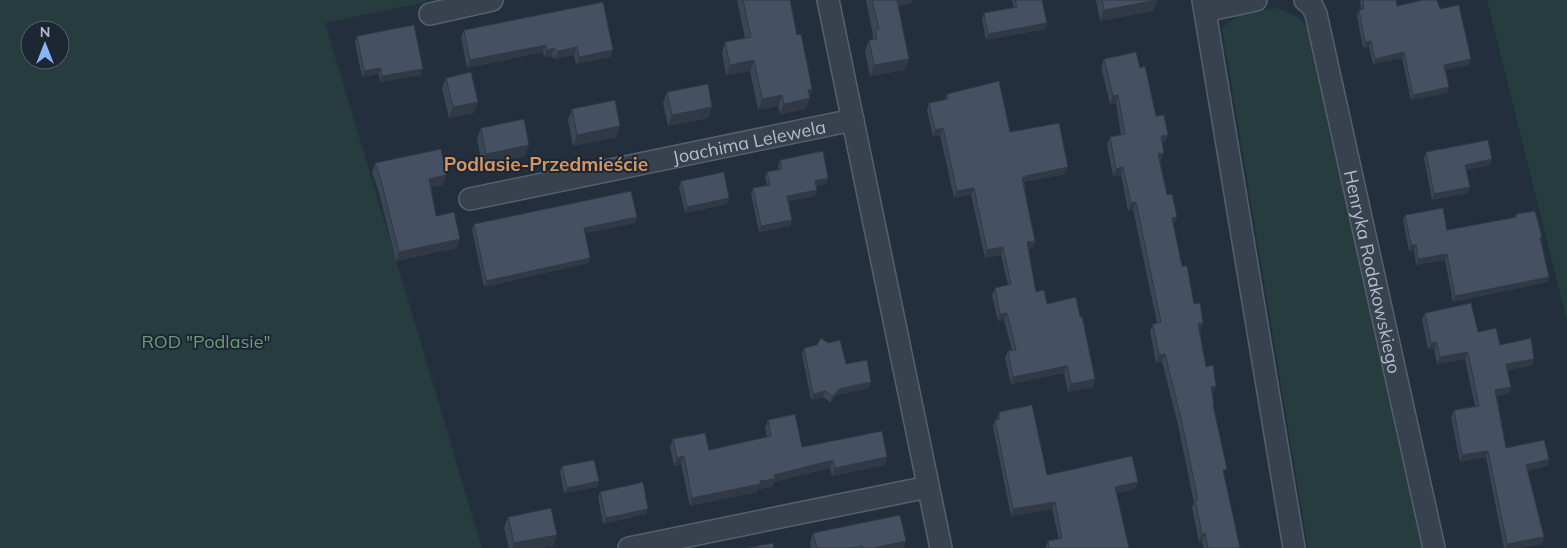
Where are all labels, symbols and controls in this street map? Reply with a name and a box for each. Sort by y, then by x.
north arrow [20,20,70,70]
text: N [40,23,50,41]
street label: Joachima Lelewela [670,114,828,168]
district label: Podlasie-Przedmieście [444,152,648,176]
street label: Henryka Rodakowskiego [1339,168,1407,376]
park label: ROD "Podlasie" [142,330,271,353]

